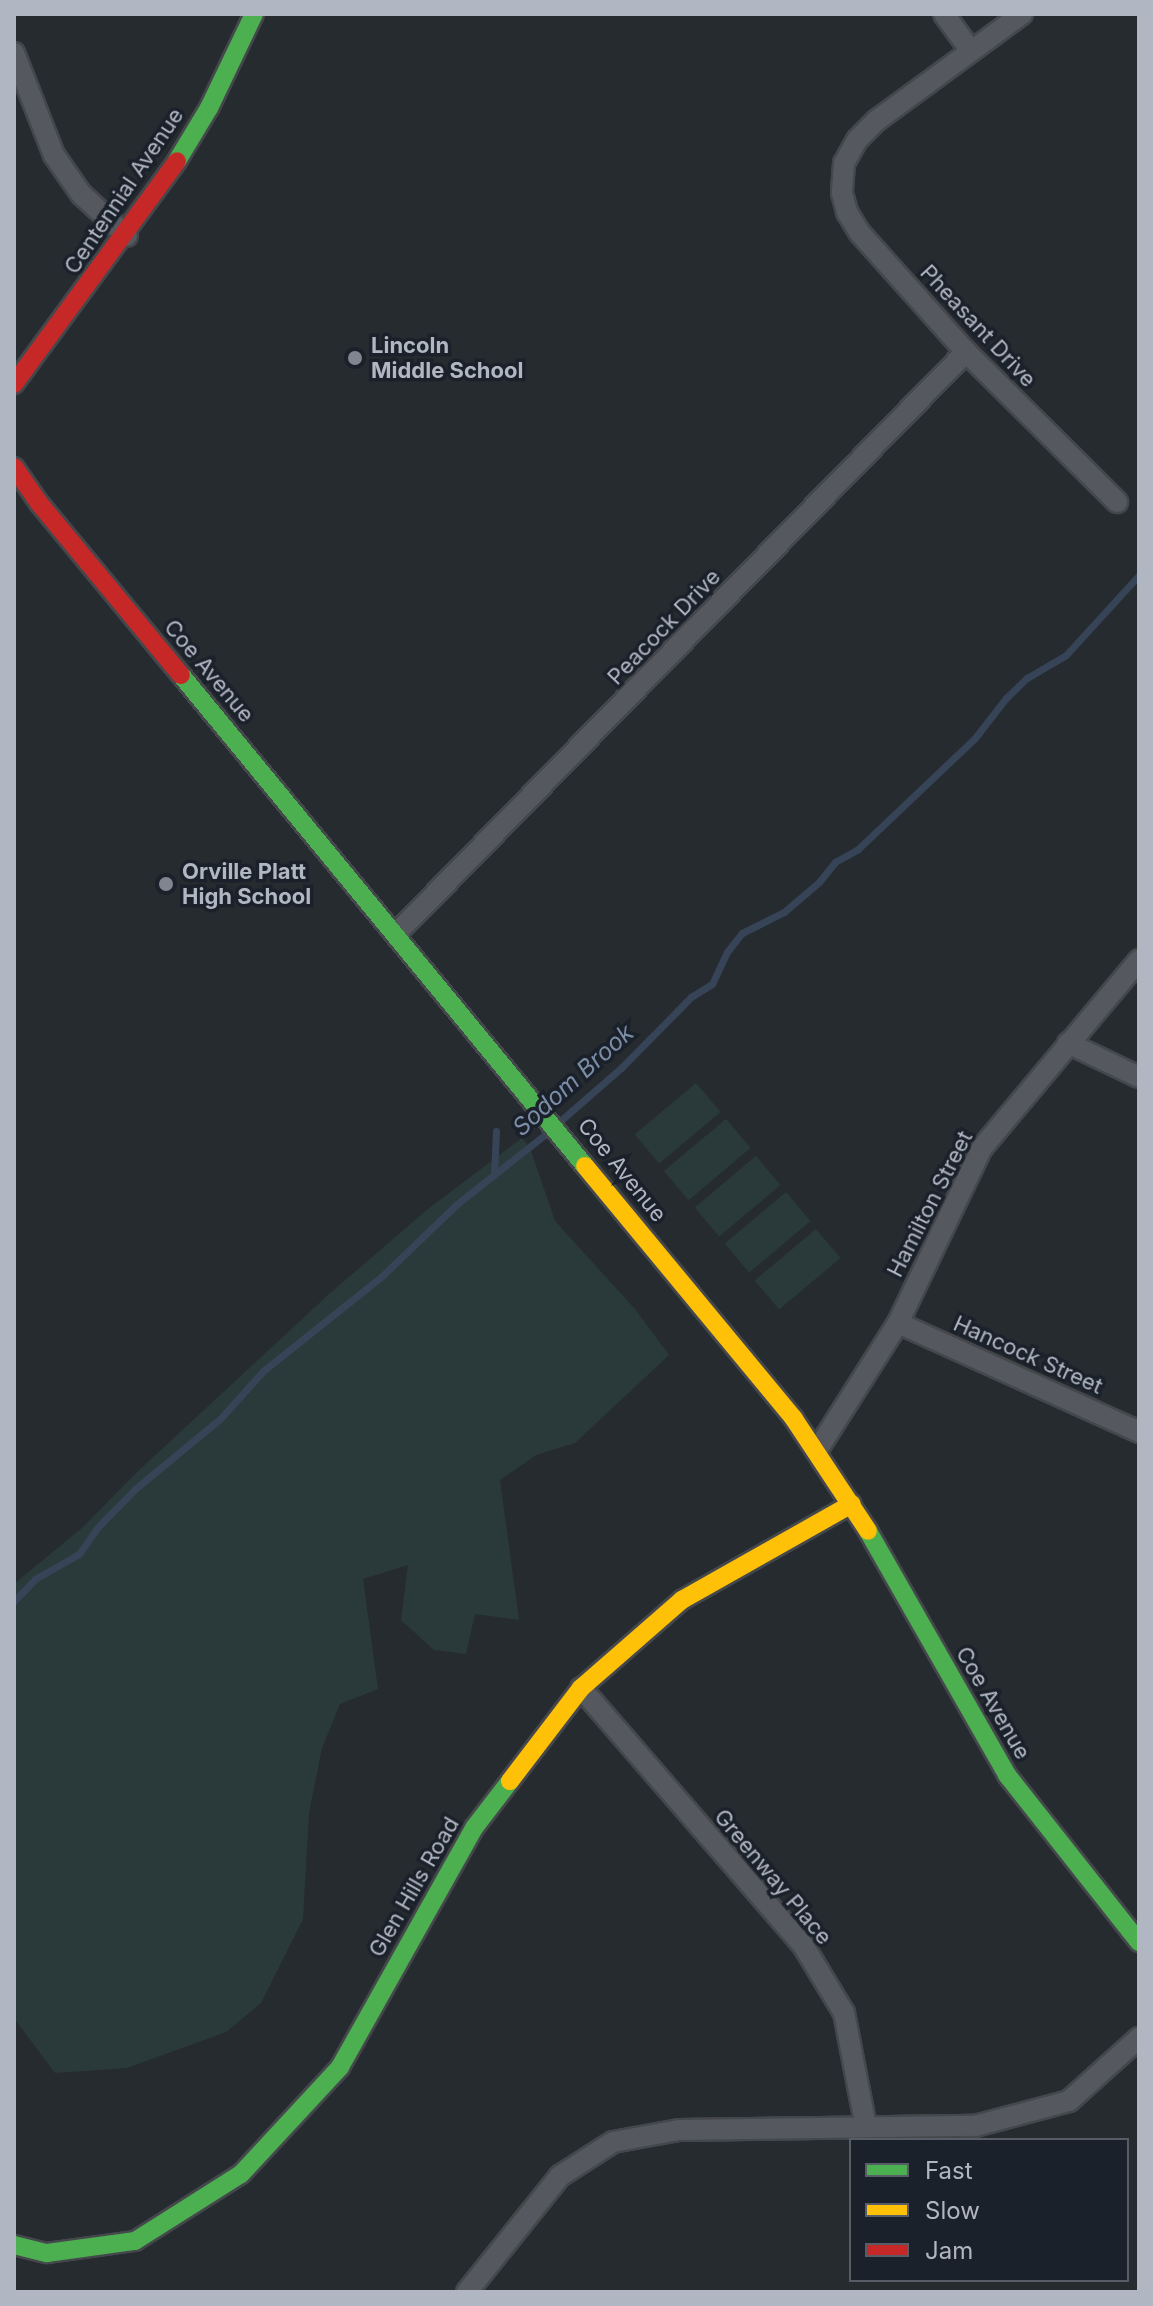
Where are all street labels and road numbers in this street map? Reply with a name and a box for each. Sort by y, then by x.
street label: Centennial Avenue [59,103,189,279]
street label: Pheasant Drive [915,259,1041,393]
street label: Peacock Drive [602,564,726,690]
street label: Coe Avenue [159,614,259,728]
street label: Coe Avenue [572,1113,672,1227]
street label: Hamilton Street [882,1127,978,1281]
street label: Hancock Street [949,1310,1107,1400]
street label: Coe Avenue [950,1642,1036,1764]
street label: Greenway Place [709,1804,837,1950]
street label: Glen Hills Road [363,1812,465,1962]

